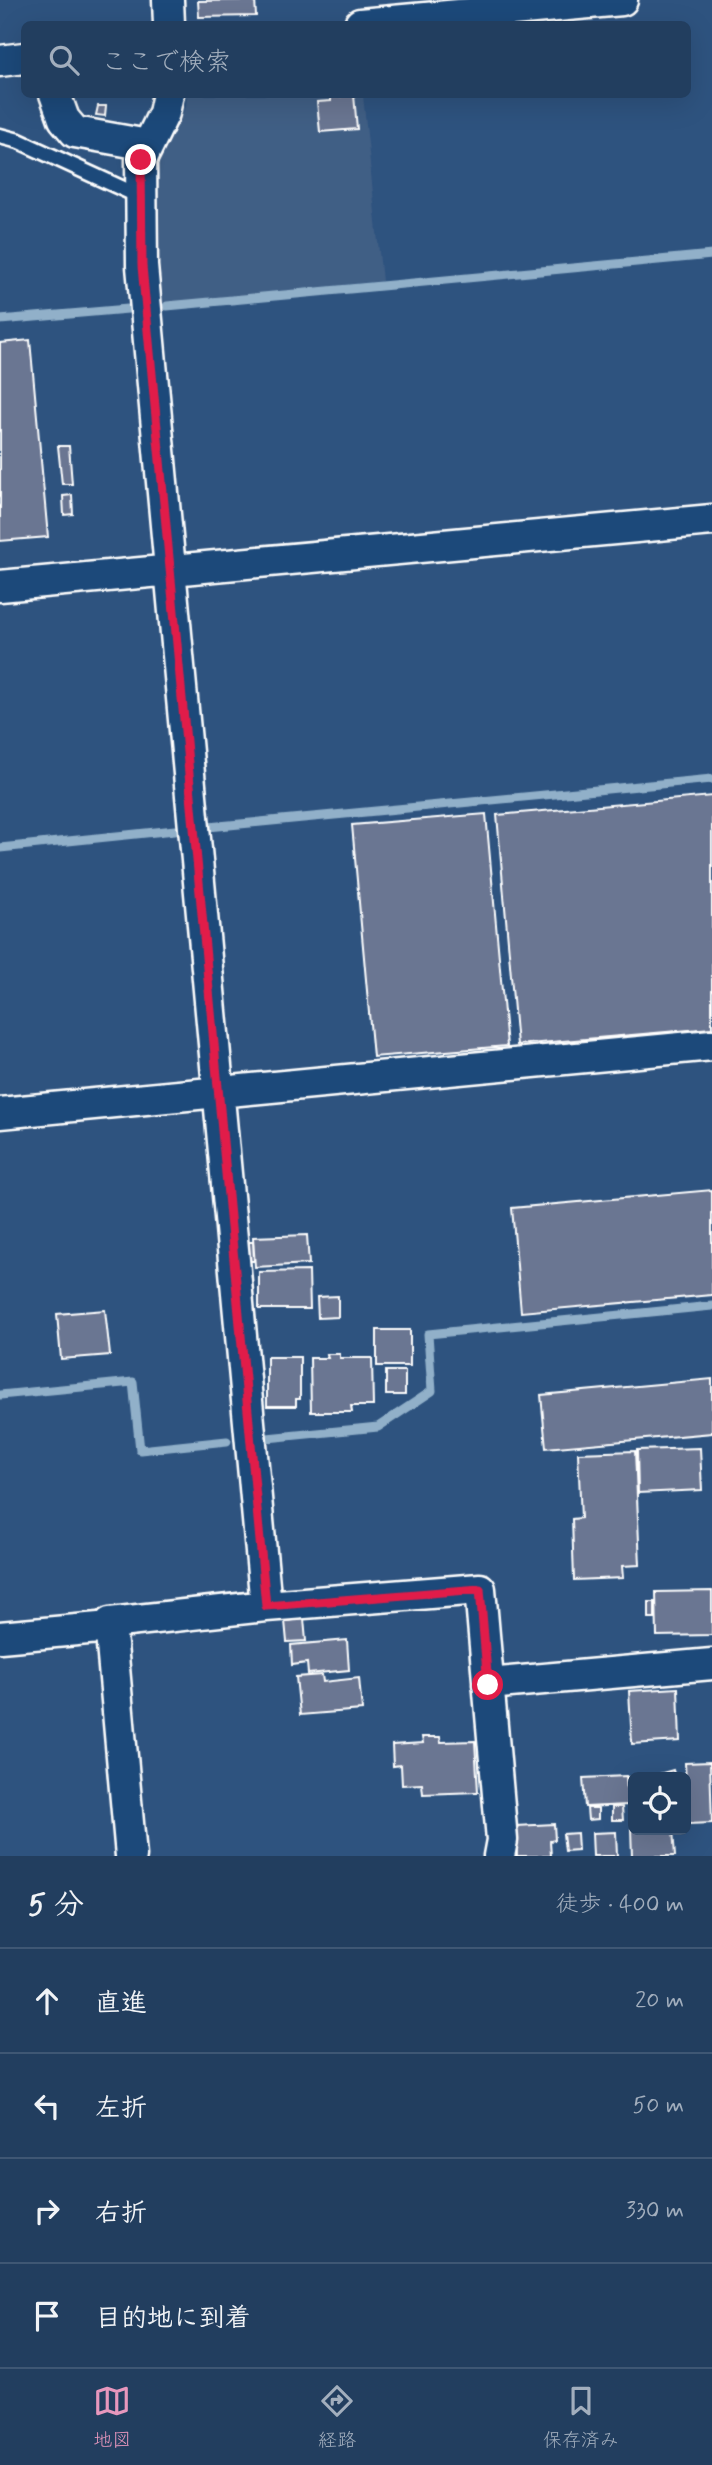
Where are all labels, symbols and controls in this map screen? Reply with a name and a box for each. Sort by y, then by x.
search box [21,21,691,98]
icon: search [45,41,83,79]
text: ここで検索 [101,46,231,80]
route end [125,144,156,175]
route start [472,1669,503,1700]
map controls [628,1772,691,1835]
button: locate [628,1772,691,1835]
text: 5 分 [28,1886,84,1925]
text: 徒歩 · 400 m [555,1890,684,1920]
icon: ahead [28,1982,66,2020]
text: 20 m [635,1986,684,2016]
text: 直進 [95,1987,147,2021]
icon: left [28,2087,66,2125]
text: 50 m [633,2091,684,2121]
text: 左折 [95,2092,147,2126]
icon: right [28,2192,66,2230]
text: 330 m [626,2196,684,2226]
text: 右折 [95,2197,147,2231]
icon: arrive [28,2297,66,2335]
text: 目的地に到着 [95,2302,251,2336]
tab: 地図 [93,2382,131,2453]
tab: 経路 [318,2382,356,2453]
tab: 保存済み [543,2382,619,2453]

